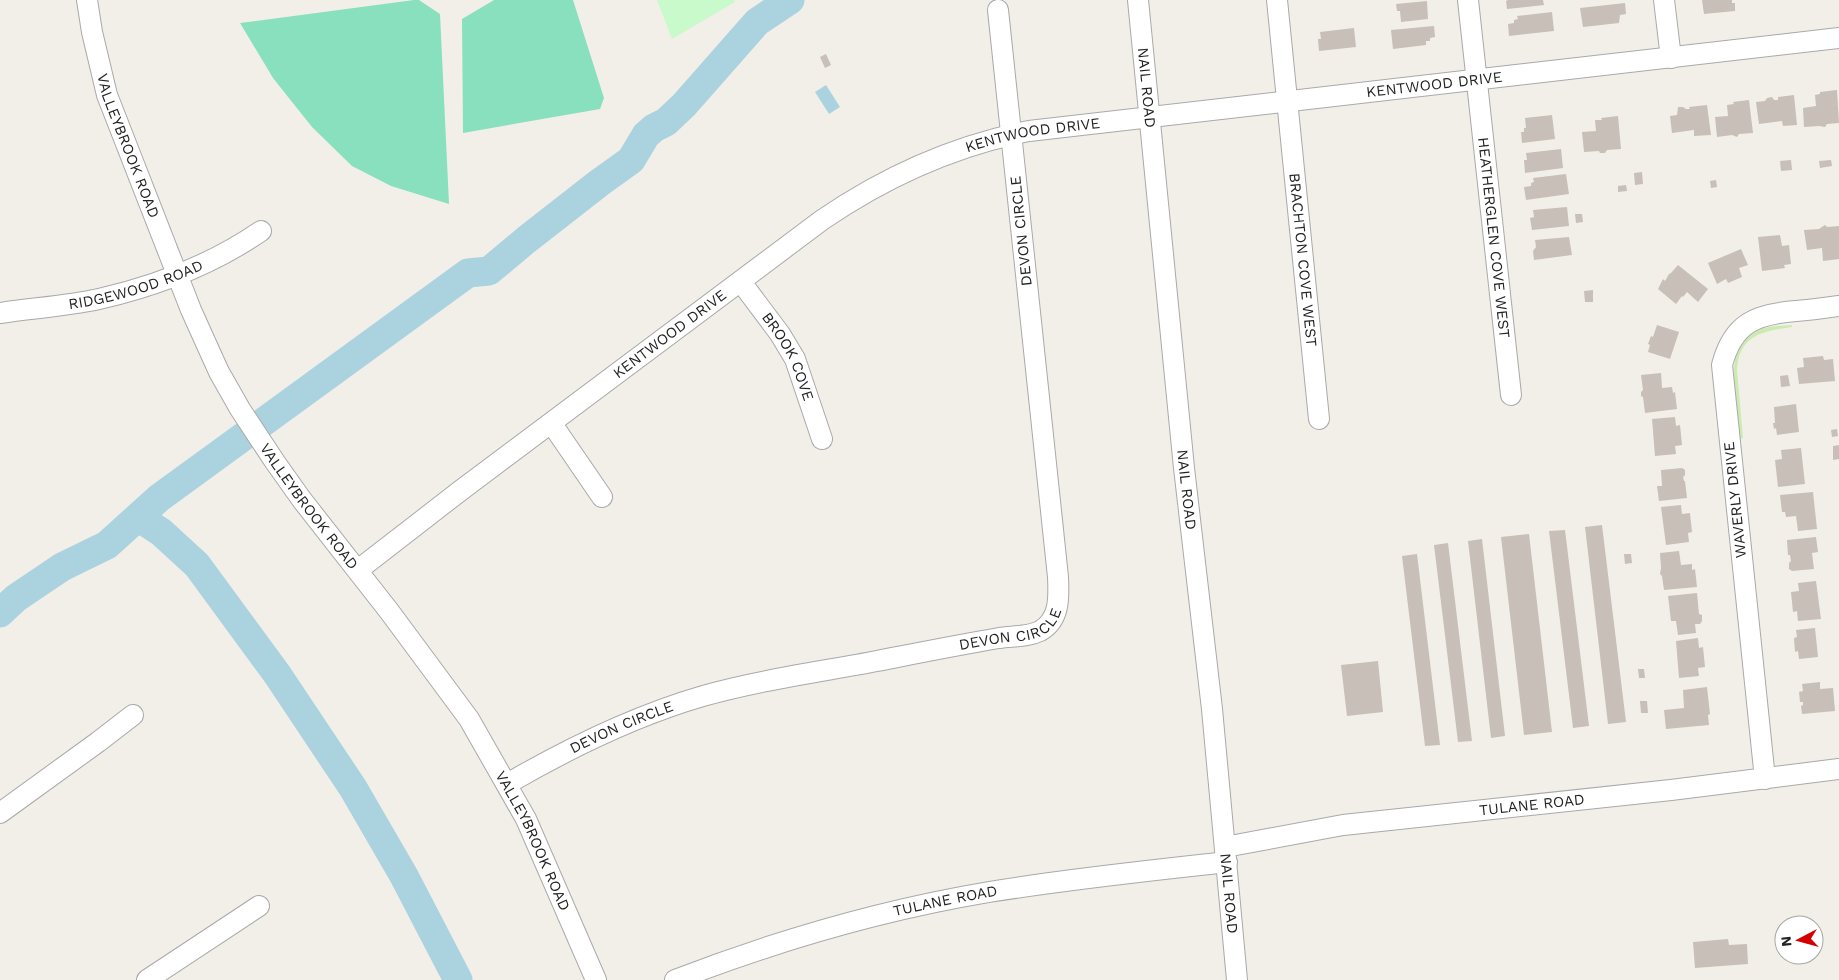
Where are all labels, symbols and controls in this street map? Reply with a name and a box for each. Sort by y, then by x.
street label: NAIL ROAD [1134,47,1160,129]
street label: KENTWOOD DRIVE [1365,68,1503,101]
street label: VALLEYBROOK ROAD [93,72,163,221]
street label: KENTWOOD DRIVE [963,114,1101,156]
street label: HEATHERGLEN COVE WEST [1474,136,1514,339]
street label: BRACHTON COVE WEST [1285,172,1321,347]
street label: DEVON CIRCLE [1006,175,1036,287]
street label: RIDGEWOOD ROAD [67,256,206,313]
street label: KENTWOOD DRIVE [610,286,730,382]
street label: BROOK COVE [758,309,817,403]
street label: VALLEYBROOK ROAD [256,440,362,573]
street label: WAVERLY DRIVE [1720,441,1750,559]
street label: NAIL ROAD [1173,449,1200,531]
street label: DEVON CIRCLE [957,606,1065,654]
street label: DEVON CIRCLE [567,697,675,757]
street label: VALLEYBROOK ROAD [492,768,574,914]
street label: TULANE ROAD [1478,790,1585,819]
street label: NAIL ROAD [1216,852,1242,934]
street label: TULANE ROAD [891,882,999,920]
north arrow [1774,915,1824,965]
text: N [1778,935,1795,947]

